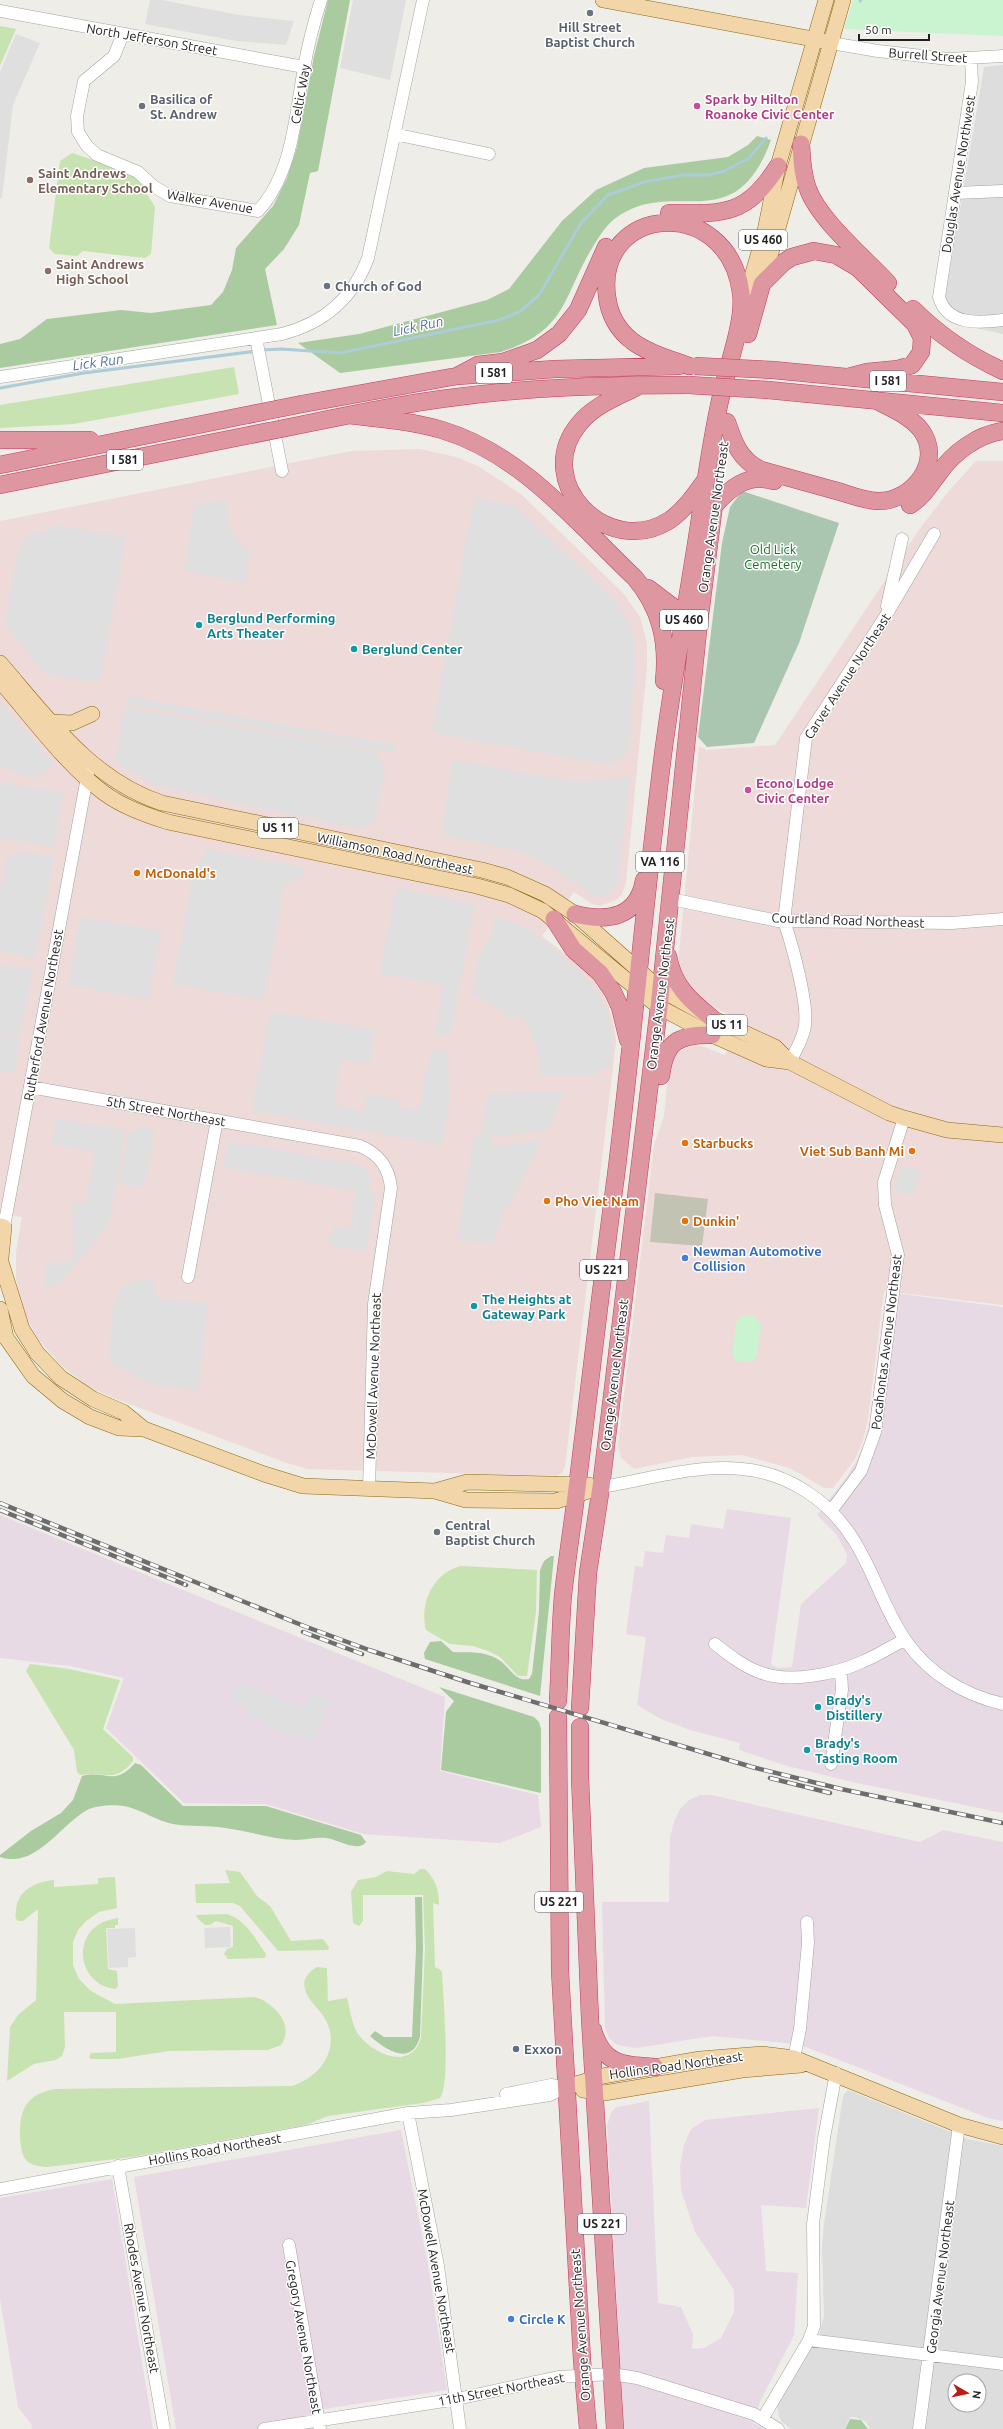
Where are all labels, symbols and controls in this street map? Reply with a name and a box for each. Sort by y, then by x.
marker: Hill Street Baptist Church [585,8,595,18]
scale bar [859,16,929,42]
place label: Hill Street Baptist Church [545,20,635,49]
street label: North Jefferson Street [85,21,219,57]
text: 50 m [865,23,892,36]
street label: Burrell Street [888,45,968,65]
street label: Celtic Way [288,63,312,125]
place label: Basilica of St. Andrew [150,92,217,121]
place label: Spark by Hilton Roanoke Civic Center [705,92,835,121]
street label: Douglas Avenue Northwest [939,94,977,254]
marker: Basilica of St. Andrew [137,101,147,111]
marker: Spark by Hilton Roanoke Civic Center [692,101,702,111]
place label: Saint Andrews Elementary School [38,166,153,195]
marker: Saint Andrews Elementary School [25,175,35,185]
street label: Walker Avenue [166,187,254,215]
road number: US 460 [739,230,787,250]
place label: Saint Andrews High School [56,257,144,286]
marker: Saint Andrews High School [43,266,53,276]
place label: Church of God [335,279,422,293]
marker: Church of God [322,281,332,291]
water label: Lick Run [391,313,445,339]
water label: Lick Run [71,351,125,373]
road number: I 581 [476,363,512,383]
road number: I 581 [870,371,906,391]
street label: Orange Avenue Northeast [695,441,731,593]
road number: I 581 [107,450,143,470]
park label: Old Lick Cemetery [744,542,802,571]
road number: US 460 [660,610,708,630]
place label: Berglund Performing Arts Theater [207,611,335,640]
street label: Carver Avenue Northeast [801,611,893,741]
marker: Berglund Performing Arts Theater [194,620,204,630]
place label: Berglund Center [362,642,463,656]
marker: Berglund Center [349,644,359,654]
place label: Econo Lodge Civic Center [756,776,834,805]
marker: Econo Lodge Civic Center [743,785,753,795]
road number: US 11 [258,818,298,838]
street label: Williamson Road Northeast [316,830,474,876]
road number: VA 116 [636,852,684,872]
place label: McDonald's [145,866,216,880]
marker: McDonald's [132,868,142,878]
street label: Courtland Road Northeast [771,910,925,930]
street label: Orange Avenue Northeast [644,917,676,1071]
street label: Rutherford Avenue Northeast [21,928,65,1102]
road number: US 11 [707,1015,747,1035]
street label: 5th Street Northeast [105,1094,227,1128]
place label: Starbucks [693,1136,753,1150]
marker: Starbucks [680,1138,690,1148]
place label: Viet Sub Banh Mi [800,1144,904,1158]
marker: Viet Sub Banh Mi [907,1146,917,1156]
place label: Pho Viet Nam [555,1194,639,1208]
marker: Pho Viet Nam [542,1196,552,1206]
place label: Dunkin' [693,1214,739,1228]
marker: Dunkin' [680,1216,690,1226]
place label: Newman Automotive Collision [693,1244,822,1273]
marker: Newman Automotive Collision [680,1253,690,1263]
street label: Pocahontas Avenue Northeast [868,1254,904,1430]
road number: US 221 [580,1260,628,1280]
street label: McDowell Avenue Northeast [363,1292,383,1460]
place label: The Heights at Gateway Park [482,1292,572,1321]
street label: Orange Avenue Northeast [598,1298,630,1452]
marker: The Heights at Gateway Park [469,1301,479,1311]
place label: Central Baptist Church [445,1518,535,1547]
marker: Central Baptist Church [432,1527,442,1537]
place label: Brady's Distillery [826,1693,883,1722]
marker: Brady's Distillery [813,1702,823,1712]
place label: Brady's Tasting Room [815,1736,898,1765]
marker: Brady's Tasting Room [802,1745,812,1755]
road number: US 221 [535,1892,583,1912]
place label: Exxon [524,2042,562,2056]
marker: Exxon [511,2044,521,2054]
street label: Hollins Road Northeast [608,2049,744,2081]
street label: Hollins Road Northeast [148,2130,282,2168]
street label: McDowell Avenue Northeast [416,2188,458,2354]
street label: Georgia Avenue Northeast [924,2200,956,2354]
road number: US 221 [578,2214,626,2234]
street label: Rhodes Avenue Northeast [122,2222,162,2374]
street label: Orange Avenue Northeast [568,2248,592,2402]
street label: Gregory Avenue Northeast [284,2259,324,2415]
place label: Circle K [519,2312,566,2326]
marker: Circle K [506,2314,516,2324]
street label: 11th Street Northeast [437,2370,565,2408]
north arrow [947,2373,987,2413]
text: N [970,2390,983,2400]

